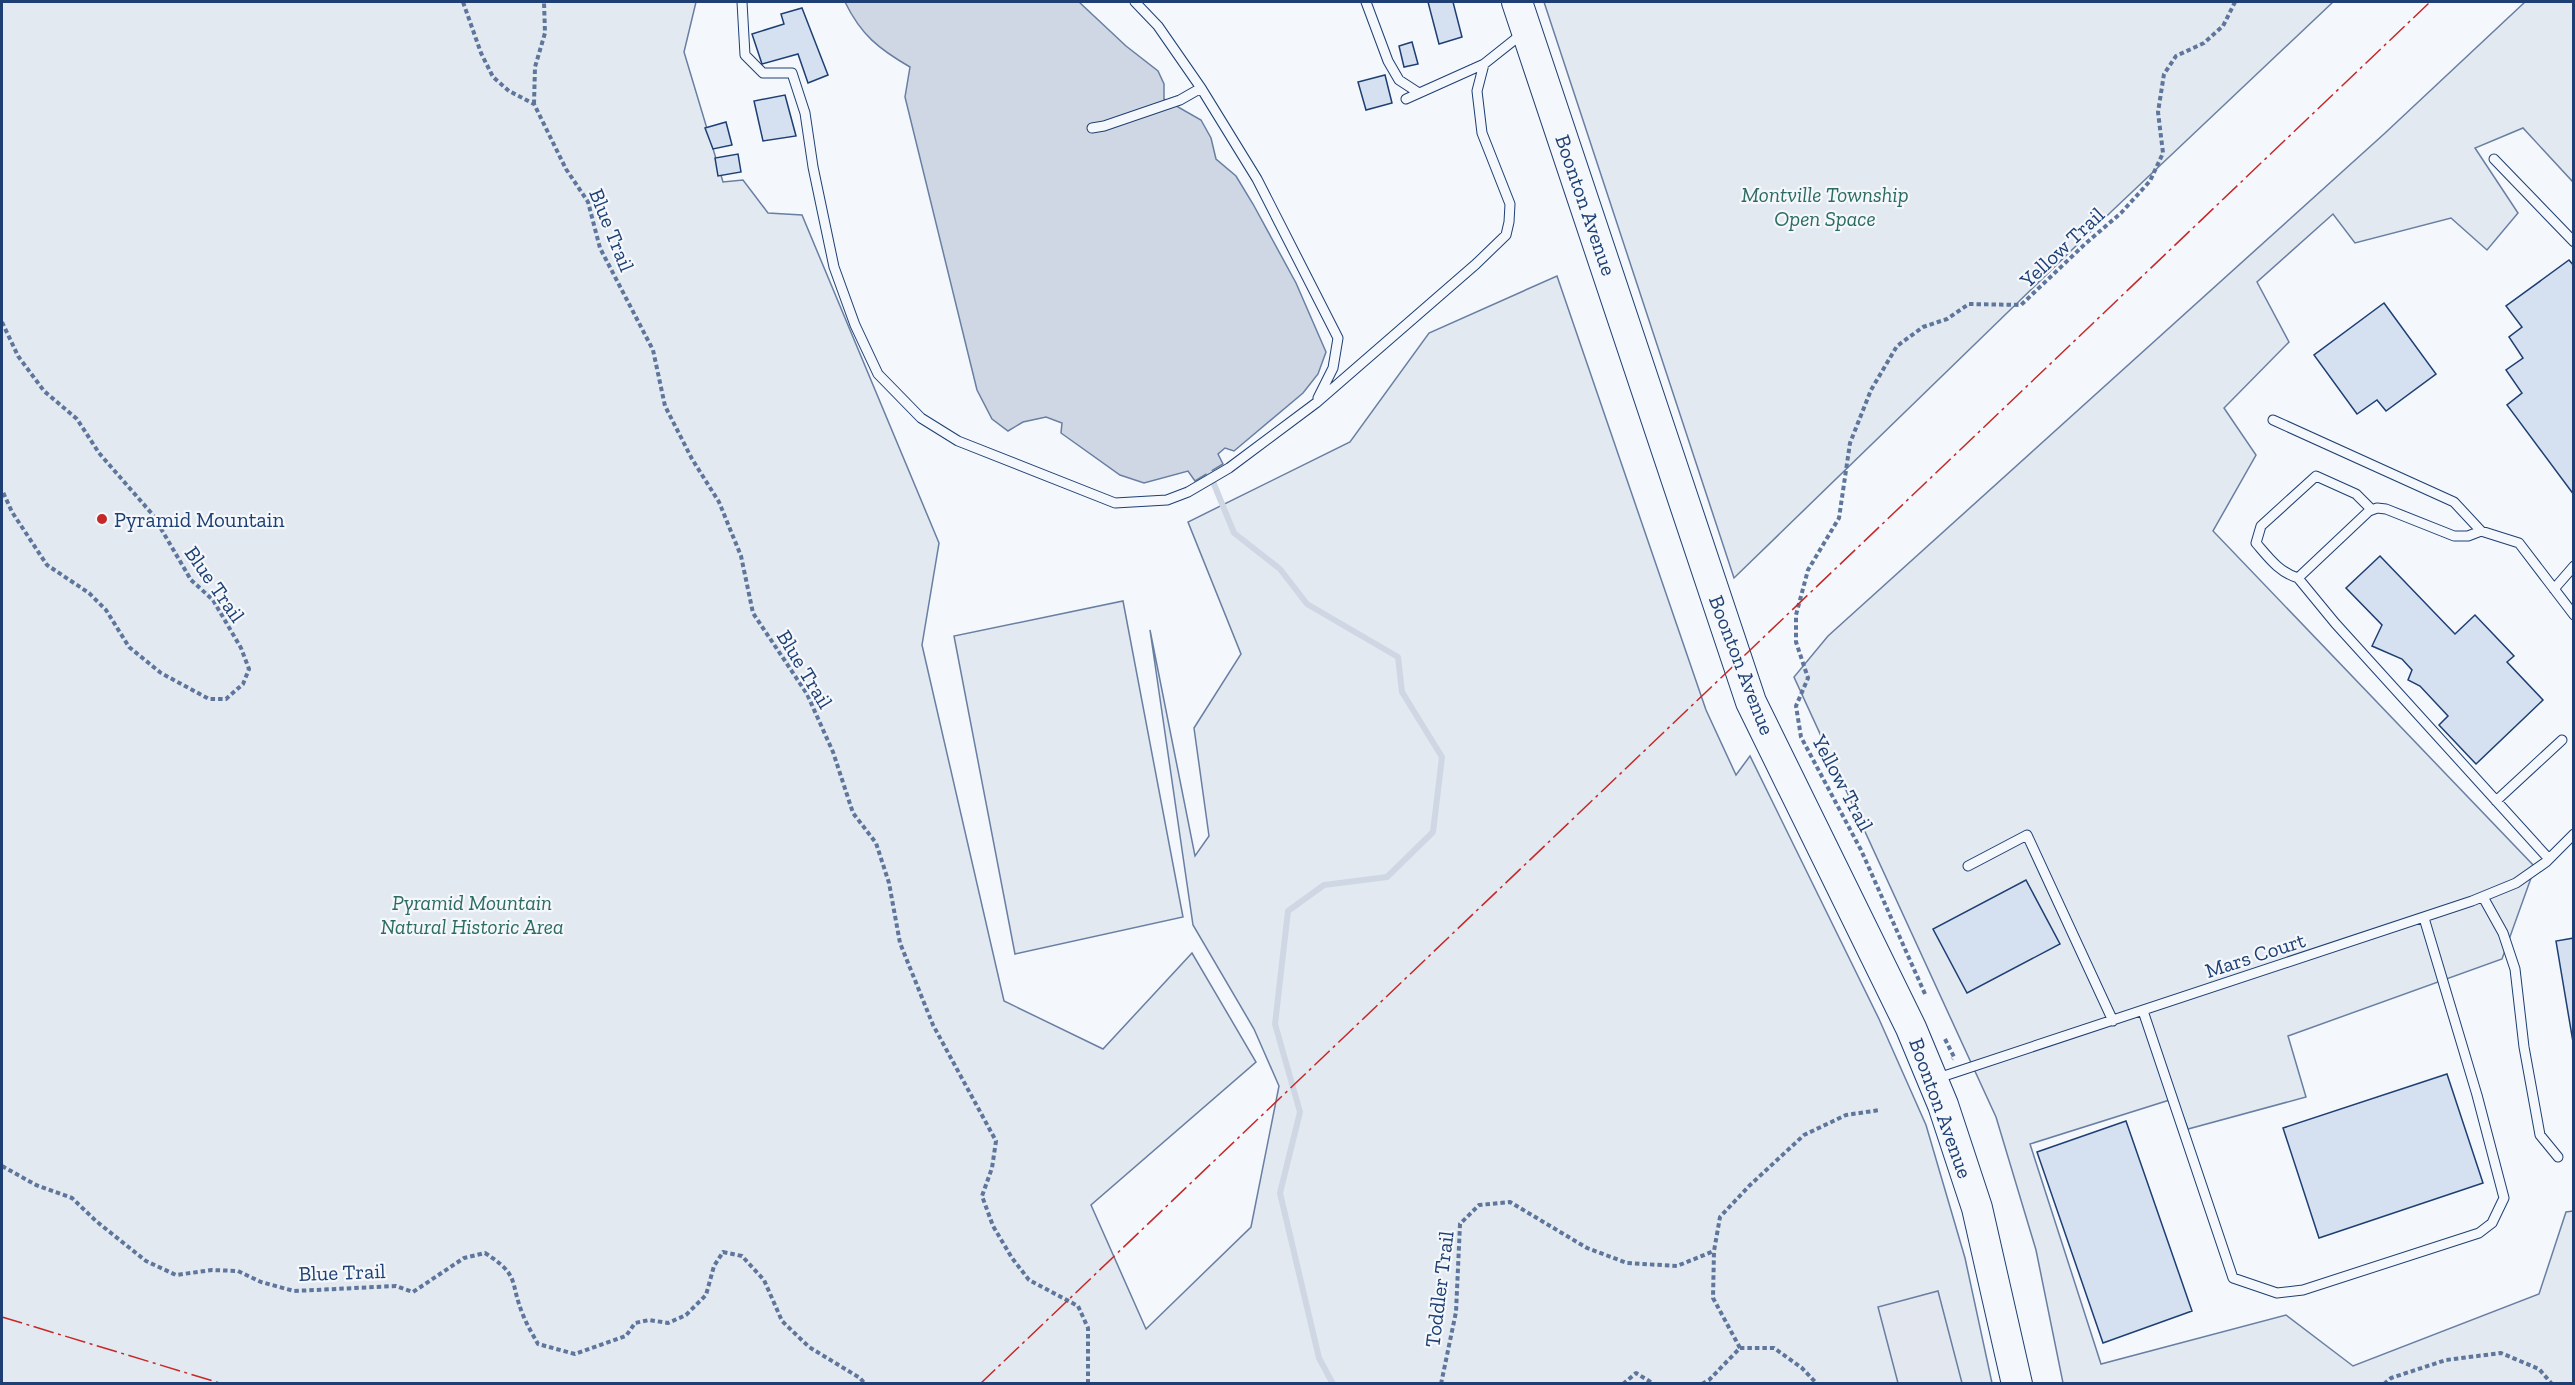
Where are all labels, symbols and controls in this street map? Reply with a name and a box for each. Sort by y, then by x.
street label: Boonton Avenue [1550,131,1622,279]
park label: Montville Township Open Space [1741,182,1909,231]
street label: Blue Trail [584,185,640,276]
street label: Yellow Trail [2014,201,2110,293]
place label: Pyramid Mountain [114,507,285,532]
marker: Pyramid Mountain [95,512,109,526]
street label: Blue Trail [180,541,251,627]
street label: Boonton Avenue [1704,592,1780,738]
street label: Blue Trail [772,625,838,713]
street label: Yellow Trail [1807,729,1879,836]
park label: Pyramid Mountain Natural Historic Area [380,890,564,939]
street label: Mars Court [2202,927,2308,983]
street label: Boonton Avenue [1904,1034,1978,1182]
street label: Toddler Trail [1419,1229,1459,1349]
street label: Blue Trail [298,1258,386,1286]

